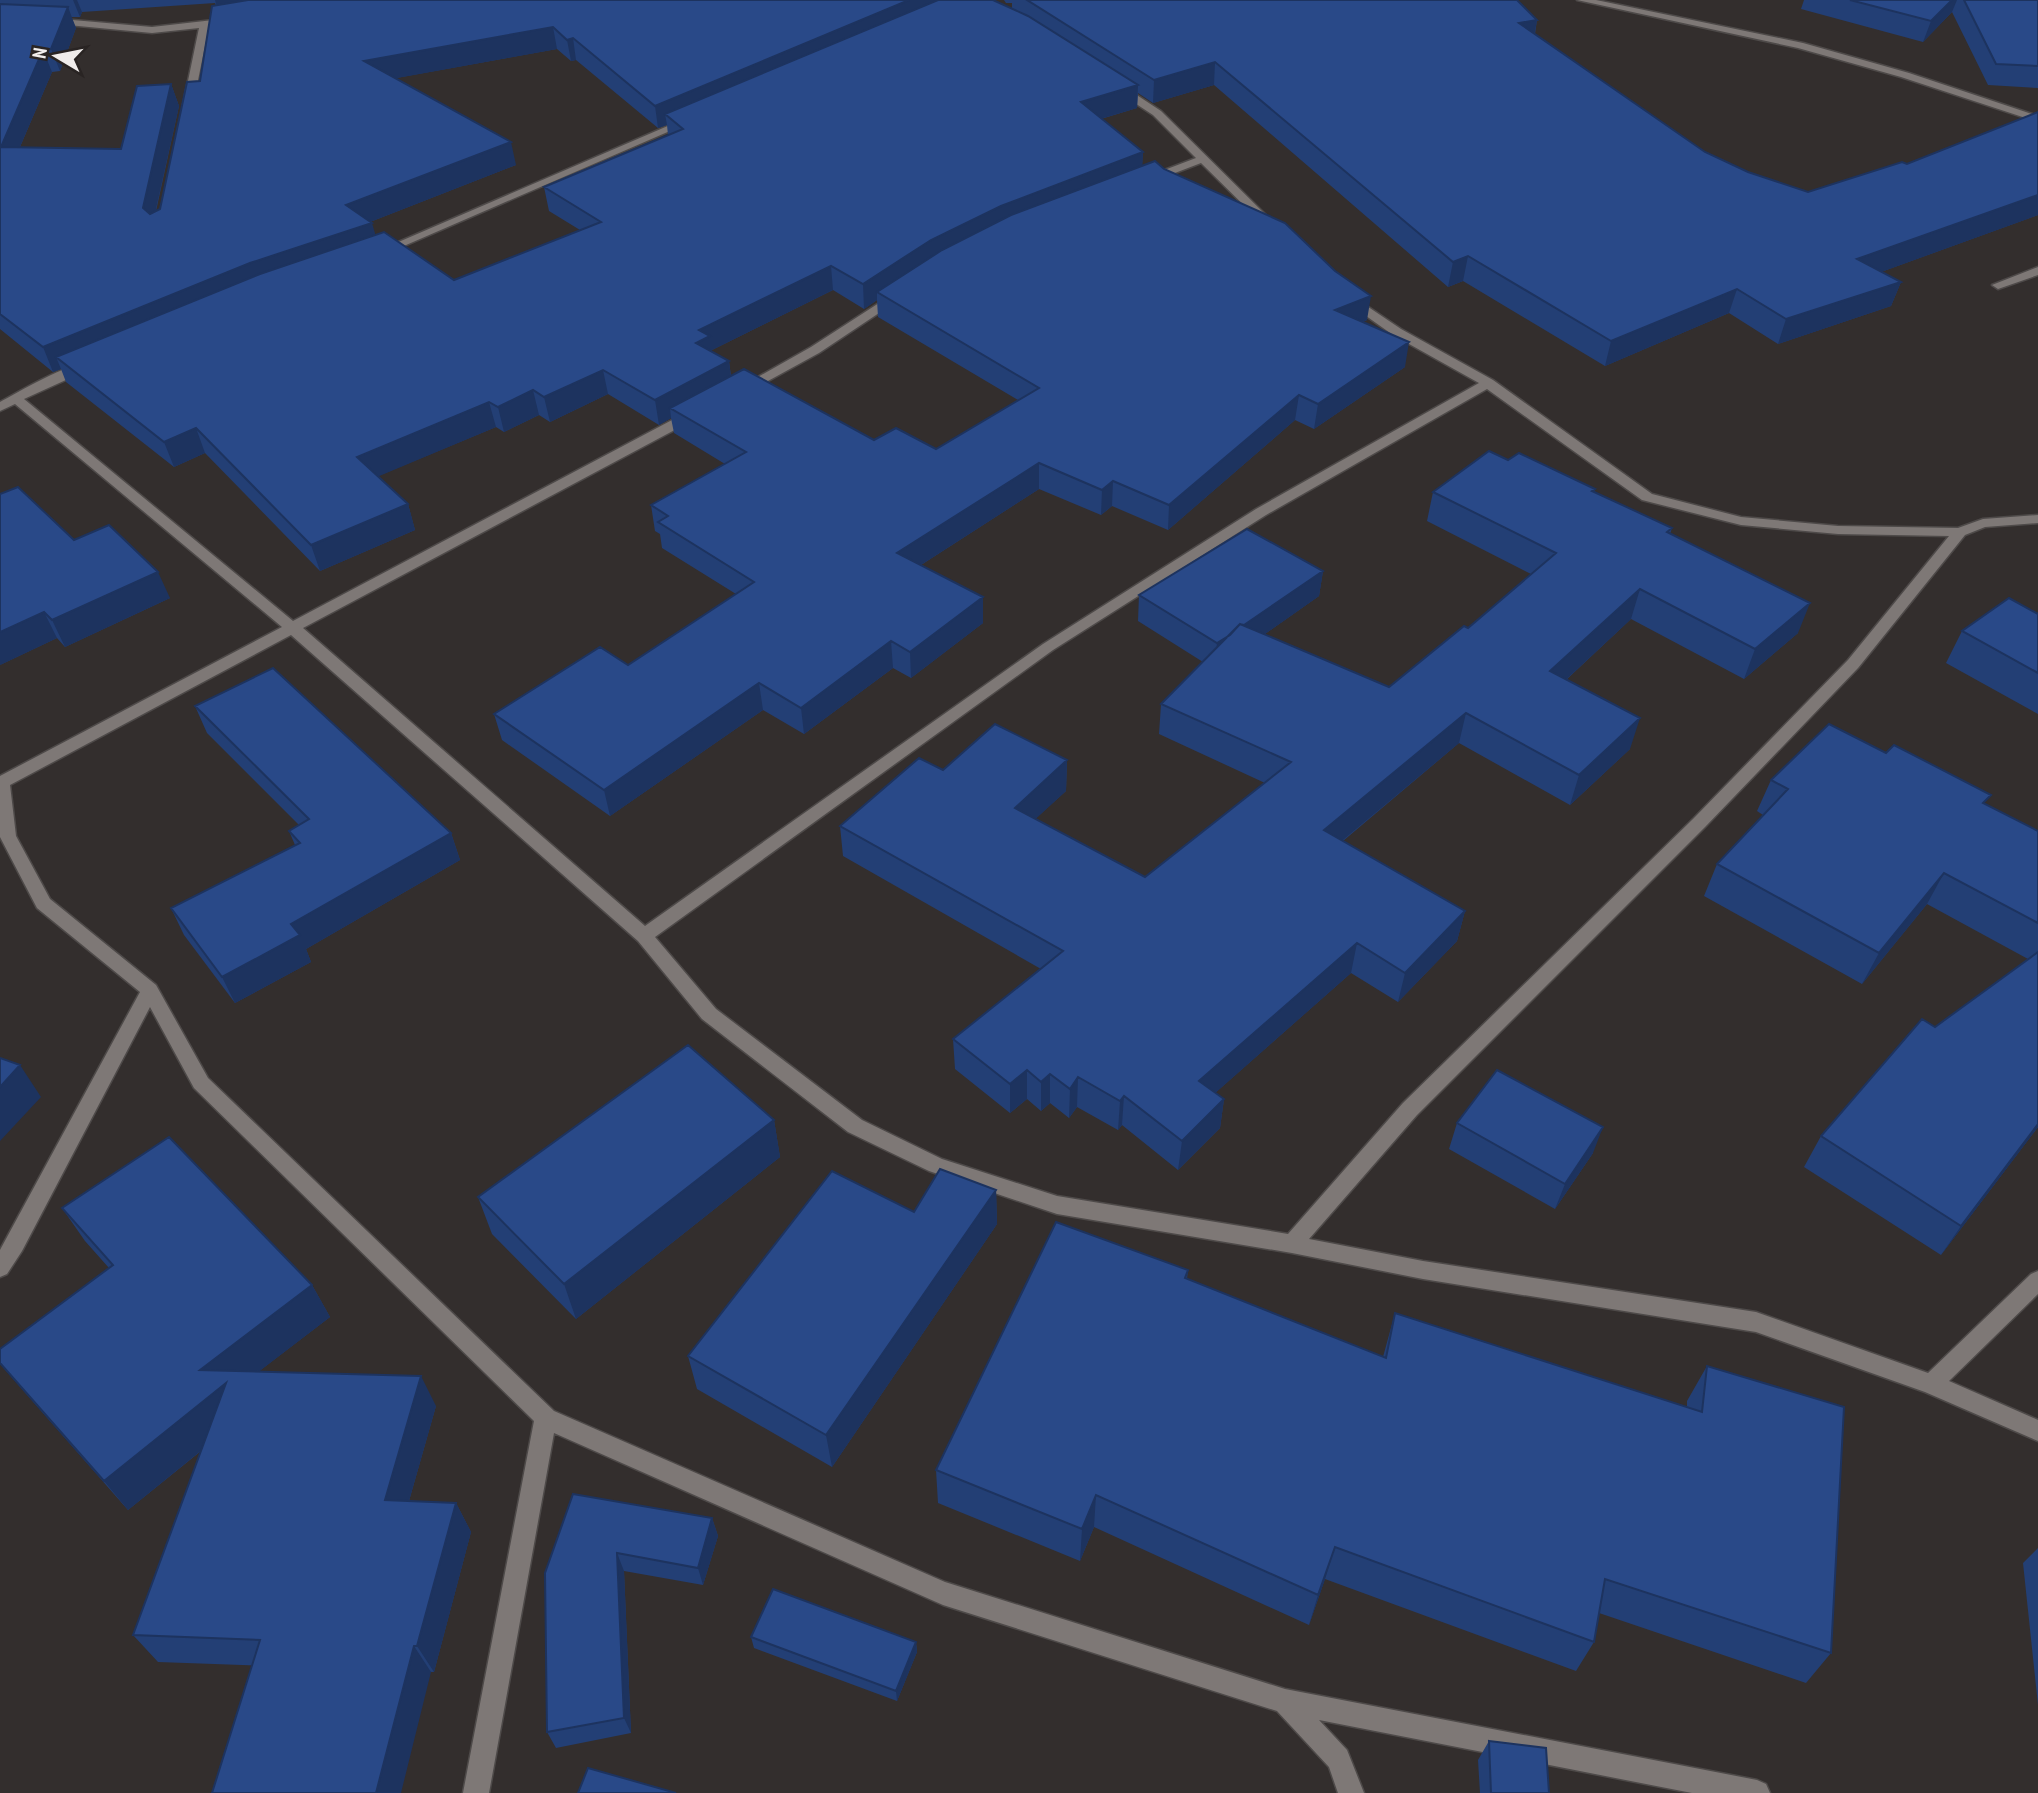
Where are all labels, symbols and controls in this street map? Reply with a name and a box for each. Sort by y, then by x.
north arrow [21,21,91,91]
text: N [27,46,52,60]

